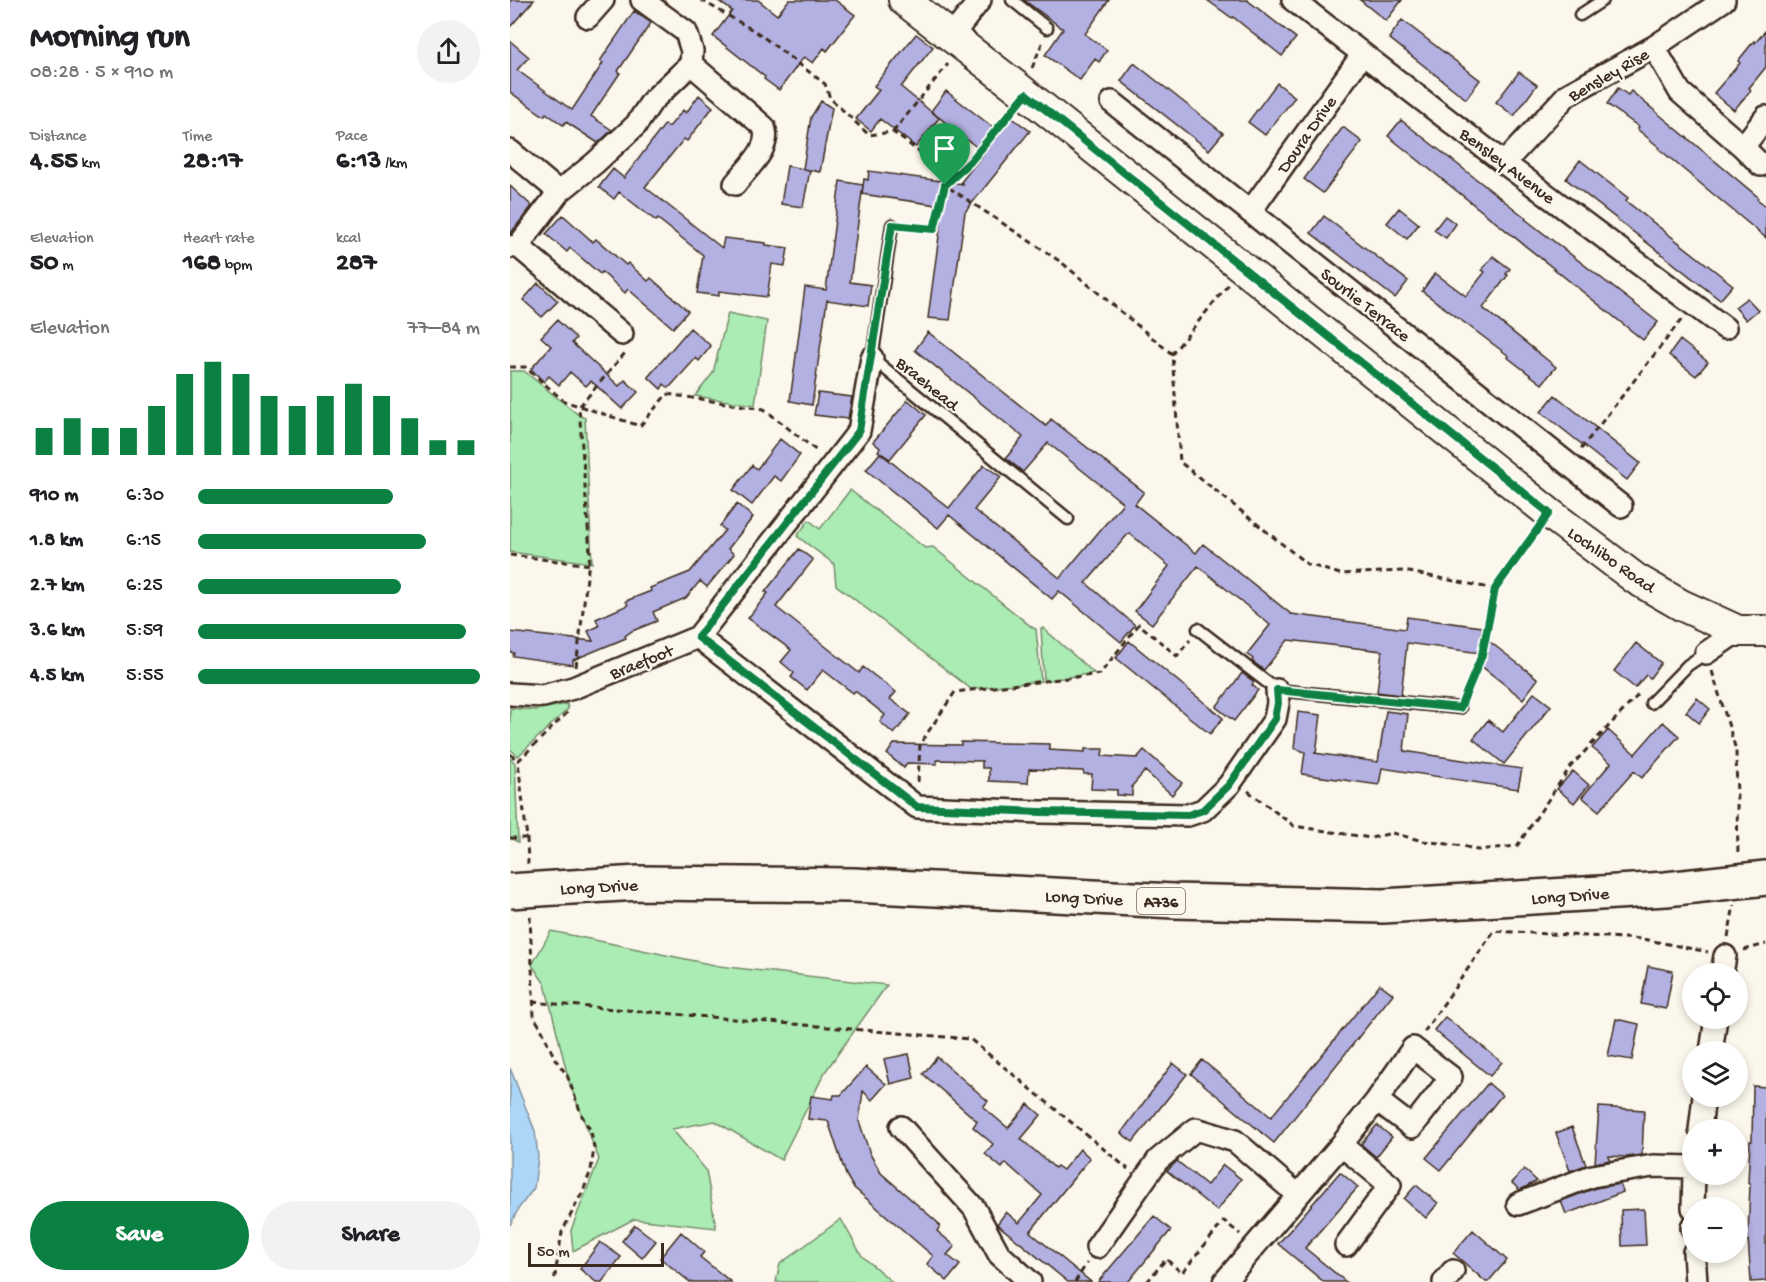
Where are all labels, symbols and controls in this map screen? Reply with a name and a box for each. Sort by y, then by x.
text: Morning run [30,20,190,58]
button: share [417,20,480,83]
street label: Bensley Rise [1564,44,1654,108]
text: 08:28 · 5 × 910 m [30,62,173,85]
street label: Doura Drive [1273,92,1343,179]
pin [919,123,970,185]
street label: Bensley Avenue [1454,124,1559,210]
text: Distance [30,128,87,147]
text: Time [183,128,212,147]
text: Pace [336,128,367,147]
icon: arrive [928,132,961,165]
text: 4.55 [30,147,78,178]
text: 28:17 [183,147,242,178]
text: 6:13 [336,147,381,178]
text: km [78,155,100,174]
text: /km [381,155,407,174]
text: Elevation [30,230,94,249]
text: Heart rate [183,230,255,249]
text: kcal [336,230,361,249]
text: 50 [30,249,58,280]
text: 168 [183,249,221,280]
text: 287 [336,249,377,280]
text: m [58,257,74,276]
text: bpm [221,257,252,276]
street label: Sourlie Terrace [1315,264,1414,348]
text: Elevation [30,318,110,341]
text: 77–84 m [408,318,480,341]
street label: Braehead [890,353,963,417]
text: 910 m [30,485,78,508]
text: 6:30 [126,485,164,508]
street label: Lochlibo Road [1563,523,1660,600]
text: 1.8 km [30,530,83,553]
text: 6:15 [126,530,161,553]
text: 2.7 km [30,575,84,598]
text: 6:25 [126,575,163,598]
text: 3.6 km [30,620,85,643]
text: 5:59 [126,620,163,643]
street label: Braefoot [606,641,678,686]
text: 4.5 km [30,665,84,688]
text: 5:55 [126,665,164,688]
street label: Long Drive [560,876,639,901]
street label: Long Drive [1530,884,1611,911]
street label: Long Drive [1044,887,1124,912]
road number: A736 [1137,888,1185,914]
map controls [1682,963,1748,1263]
button: locate [1682,963,1748,1029]
button: layers [1682,1041,1748,1107]
button: + [1682,1119,1748,1185]
button: − [1682,1197,1748,1263]
button: Save [30,1201,249,1270]
button: Share [261,1201,480,1270]
scale bar [528,1240,664,1268]
text: 50 m [537,1244,570,1263]

